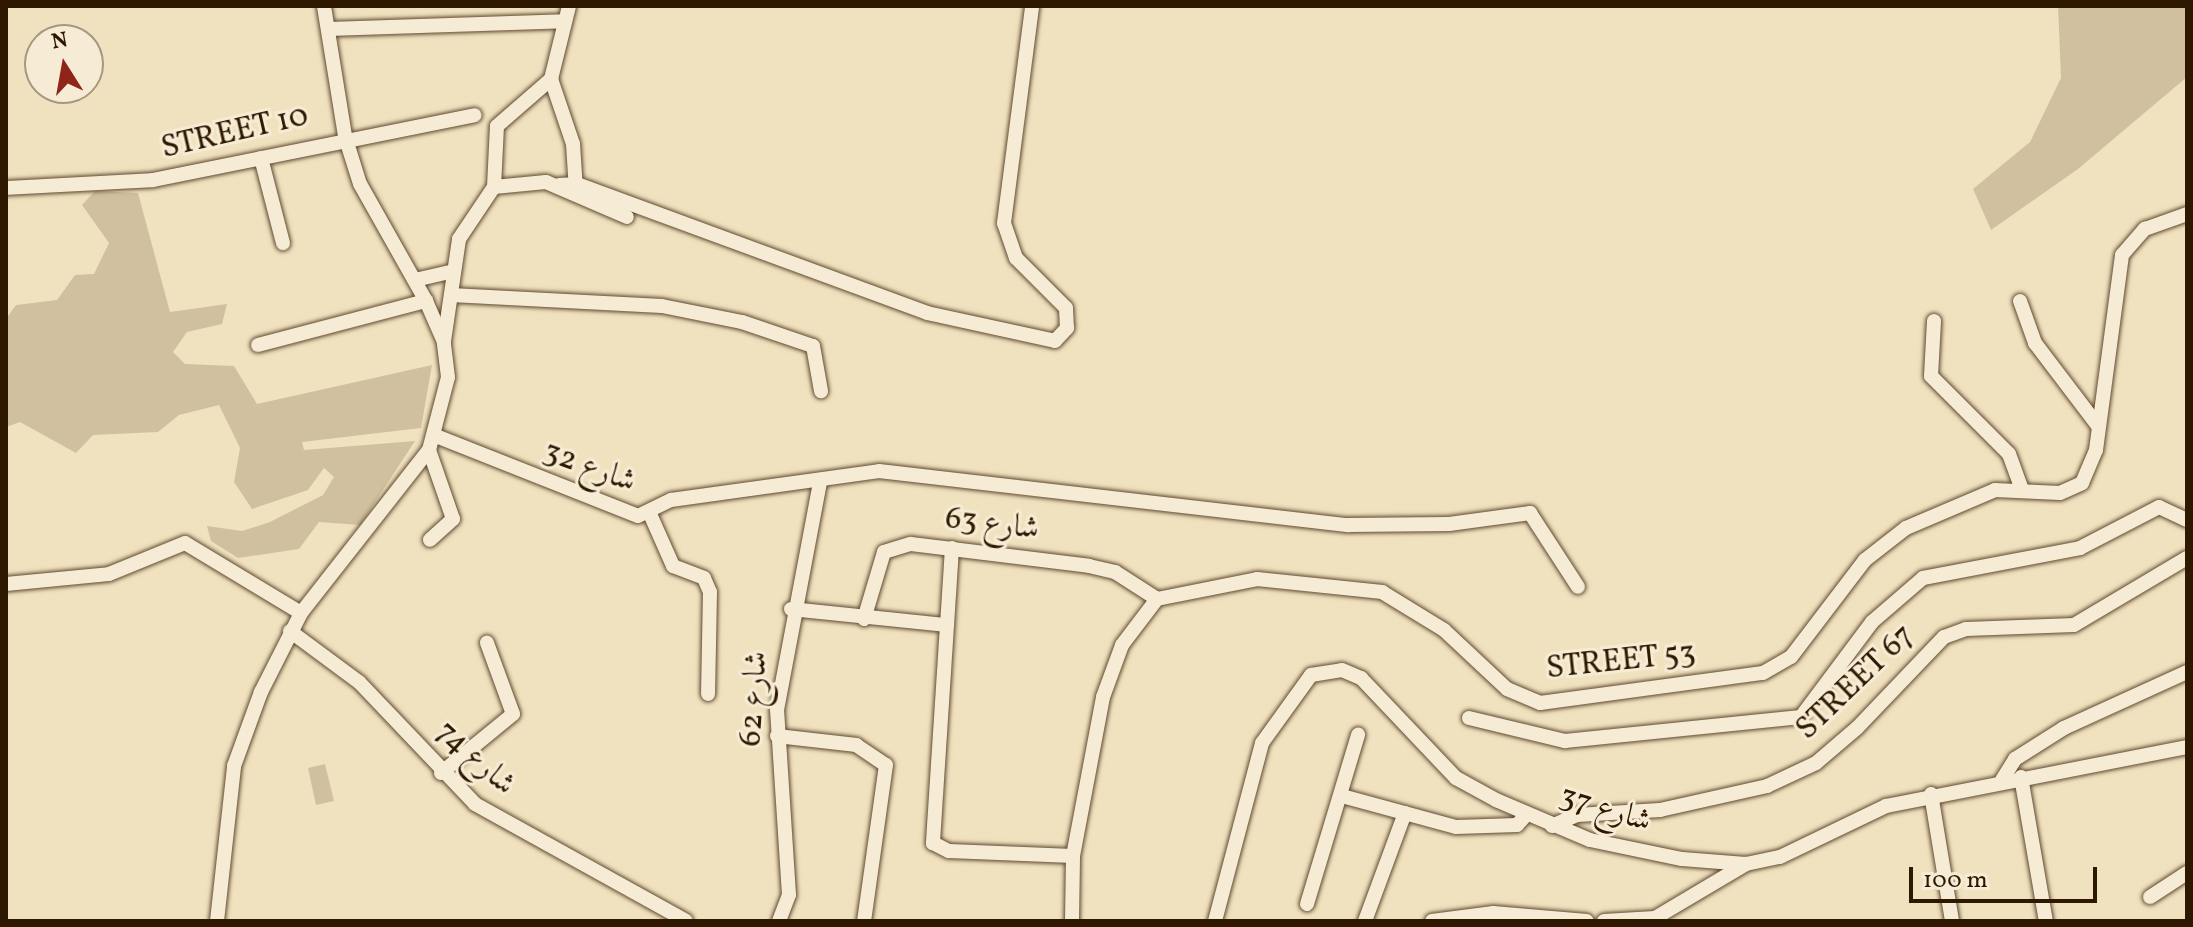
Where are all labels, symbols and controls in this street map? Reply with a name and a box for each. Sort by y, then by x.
north arrow [24,24,104,104]
text: N [49,25,71,59]
street label: STREET 10 [157,97,313,169]
street label: شارع 32 [538,434,640,502]
street label: شارع 63 [943,500,1041,550]
street label: STREET 67 [1788,617,1924,749]
street label: STREET 53 [1544,635,1698,689]
street label: شارع 62 [733,650,777,748]
street label: شارع 74 [427,713,523,805]
street label: شارع 37 [1554,778,1656,842]
scale bar [1913,851,2101,901]
text: 100 m [1923,864,1988,898]

